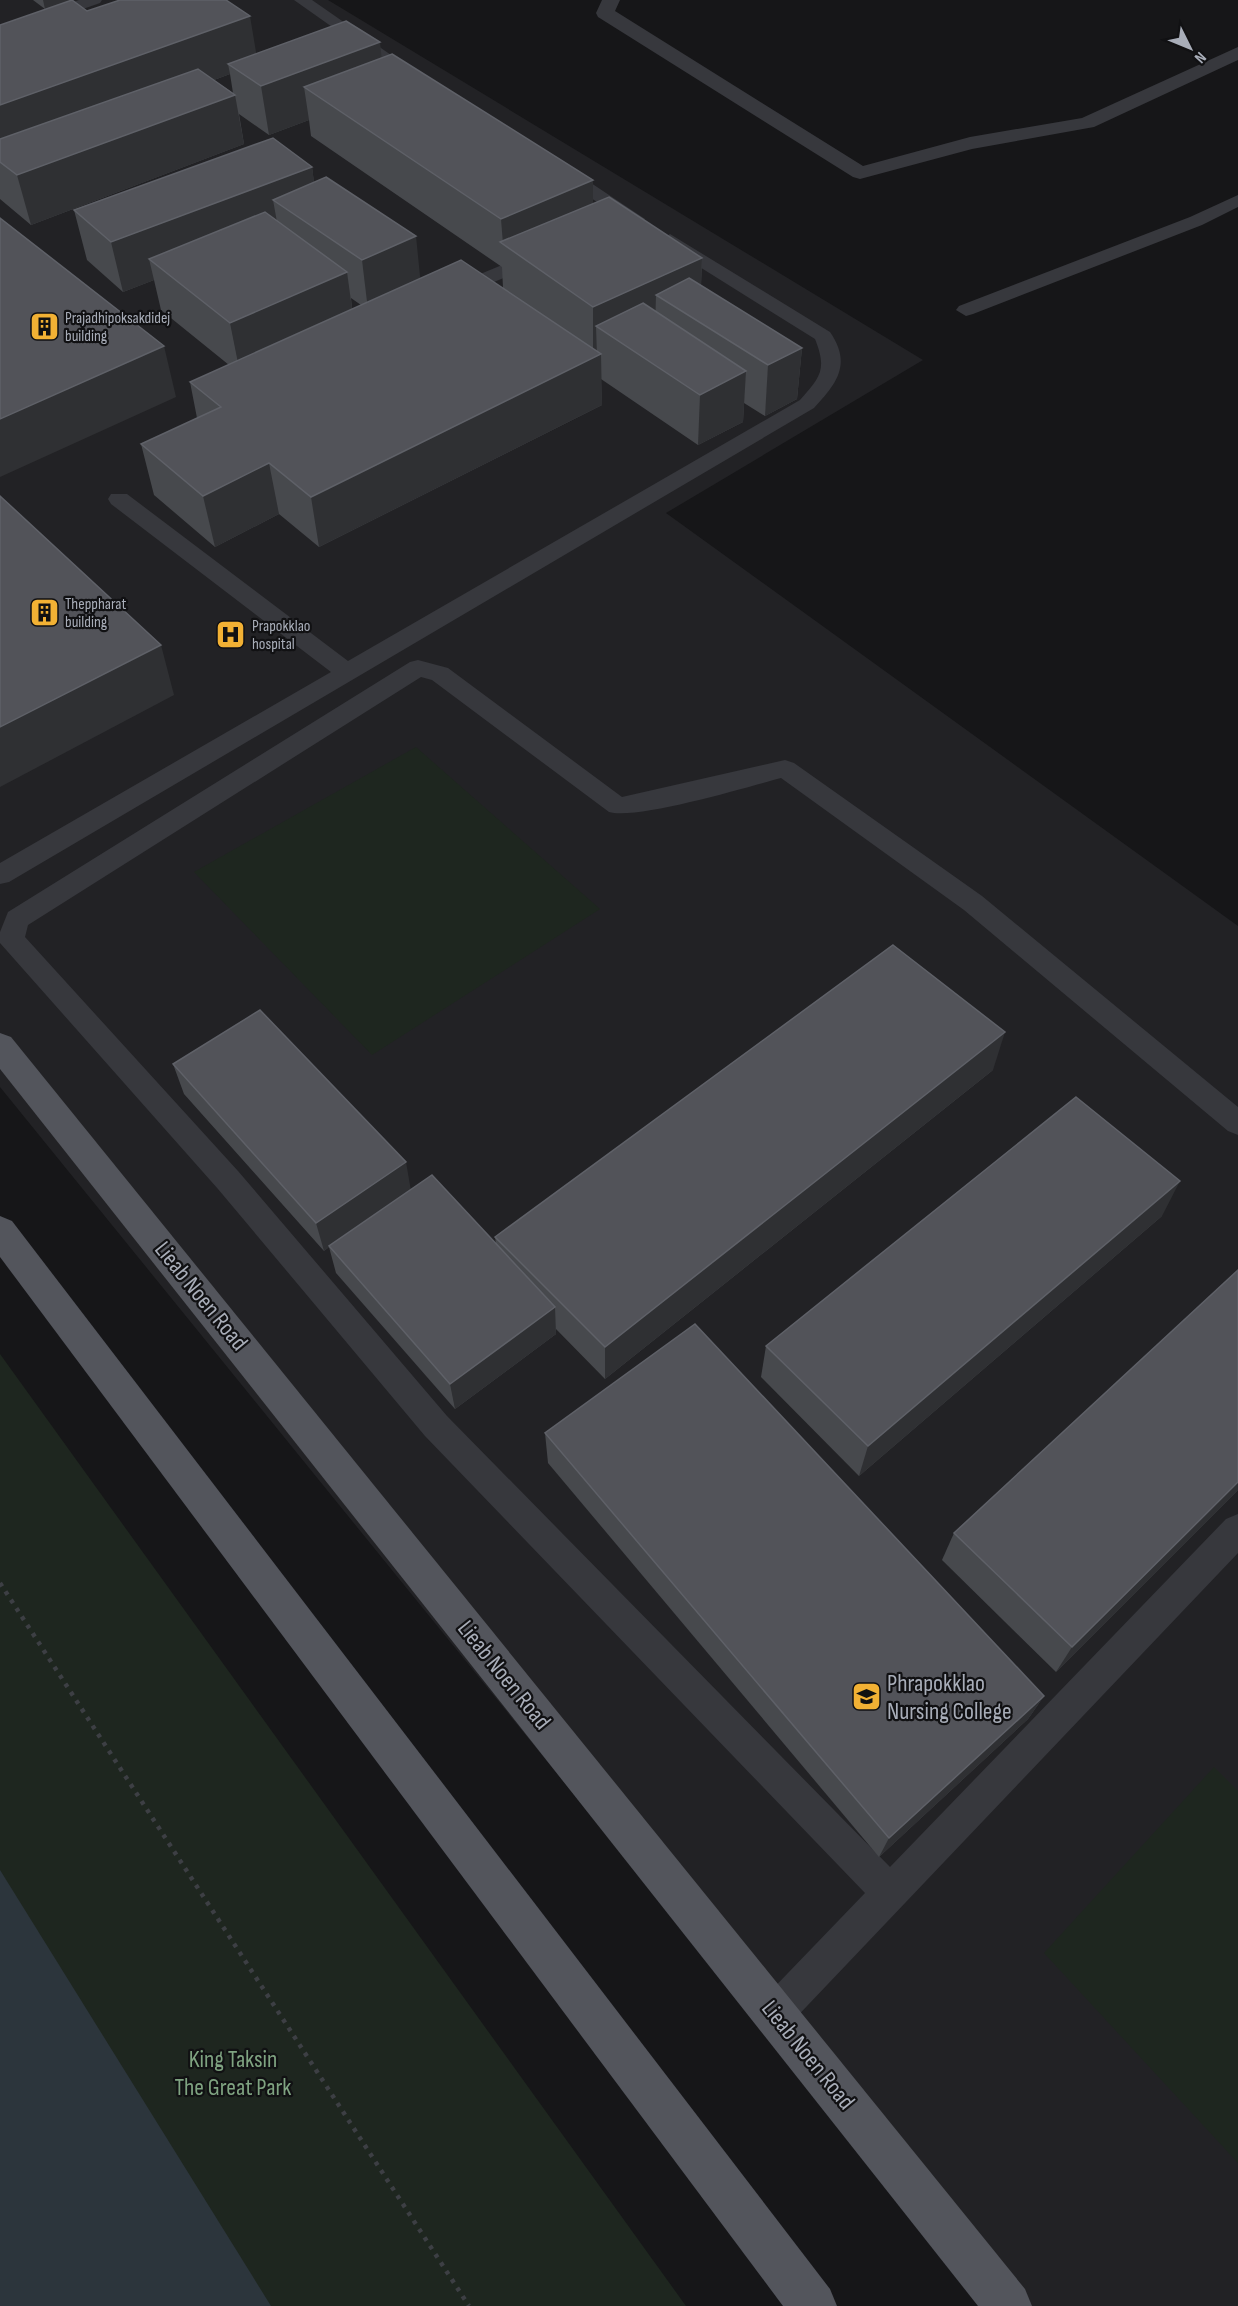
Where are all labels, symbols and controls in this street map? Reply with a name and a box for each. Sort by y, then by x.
north arrow [1160,18,1220,78]
text: N [1190,48,1210,67]
place label: Prajadhipoksakdidej building [65,309,170,346]
building icon: Prajadhipoksakdidej building [28,311,60,343]
place label: Theppharat building [65,595,126,632]
building icon: Theppharat building [28,597,60,629]
place label: Prapokklao hospital [252,617,311,654]
hospital icon: Prapokklao hospital [215,619,247,651]
street label: Lieab Noen Road [148,1236,254,1356]
street label: Lieab Noen Road [451,1615,557,1735]
place label: Phrapokklao Nursing College [887,1669,1012,1726]
school or university icon: Phrapokklao Nursing College [850,1681,882,1713]
street label: Lieab Noen Road [755,1995,861,2115]
park label: King Taksin The Great Park [175,2045,291,2102]

